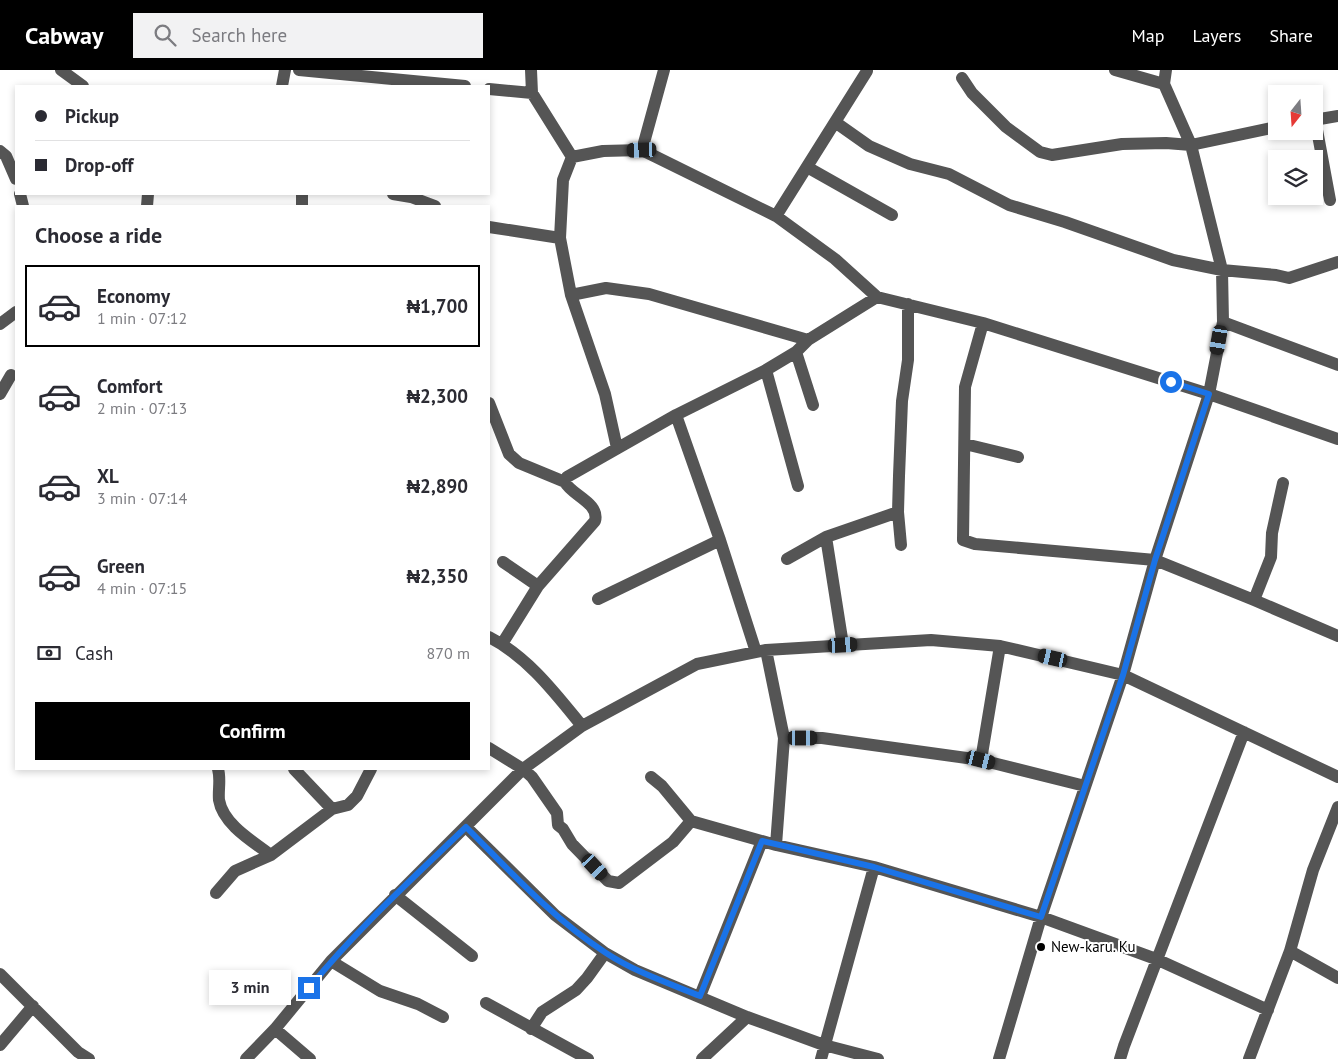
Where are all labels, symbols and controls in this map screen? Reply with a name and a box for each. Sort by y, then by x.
search box [133,13,483,58]
text: Cabway [25,20,103,51]
icon: search [151,21,179,49]
text: Search here [191,23,287,47]
text: Map [1132,24,1164,47]
text: Layers [1192,24,1241,47]
text: Share [1269,24,1313,47]
north arrow [1268,85,1322,140]
map controls [1268,85,1323,205]
text: Pickup [65,104,119,128]
car [626,142,657,158]
button: layers [1268,150,1323,205]
text: Drop-off [65,153,133,177]
text: Choose a ride [35,221,162,249]
icon: car [37,284,82,329]
text: Economy [97,284,170,308]
text: ₦1,700 [406,294,468,318]
text: 1 min · 07:12 [97,308,187,328]
car [1209,324,1228,356]
route start [1160,371,1182,393]
icon: car [37,374,82,419]
text: Comfort [97,374,163,398]
text: ₦2,300 [406,384,468,408]
text: 2 min · 07:13 [97,398,187,418]
icon: car [37,464,82,509]
text: XL [97,464,119,488]
text: ₦2,890 [406,474,468,498]
text: 3 min · 07:14 [97,488,187,508]
icon: car [37,554,82,599]
text: Green [97,554,145,578]
text: ₦2,350 [406,564,468,588]
text: 4 min · 07:15 [97,578,187,598]
car [827,637,858,653]
icon: cash [35,639,63,667]
text: Cash [75,641,113,665]
text: 870 m [427,643,470,663]
car [1036,647,1069,669]
button: Confirm [35,702,470,760]
car [788,731,818,746]
car [964,749,997,771]
car [579,851,610,883]
place label: New-karu. Ku [1051,937,1136,956]
marker: New-karu. Ku [1035,941,1047,953]
callout: 3 min [209,970,292,1006]
text: 3 min [230,977,270,997]
route end [298,977,320,999]

